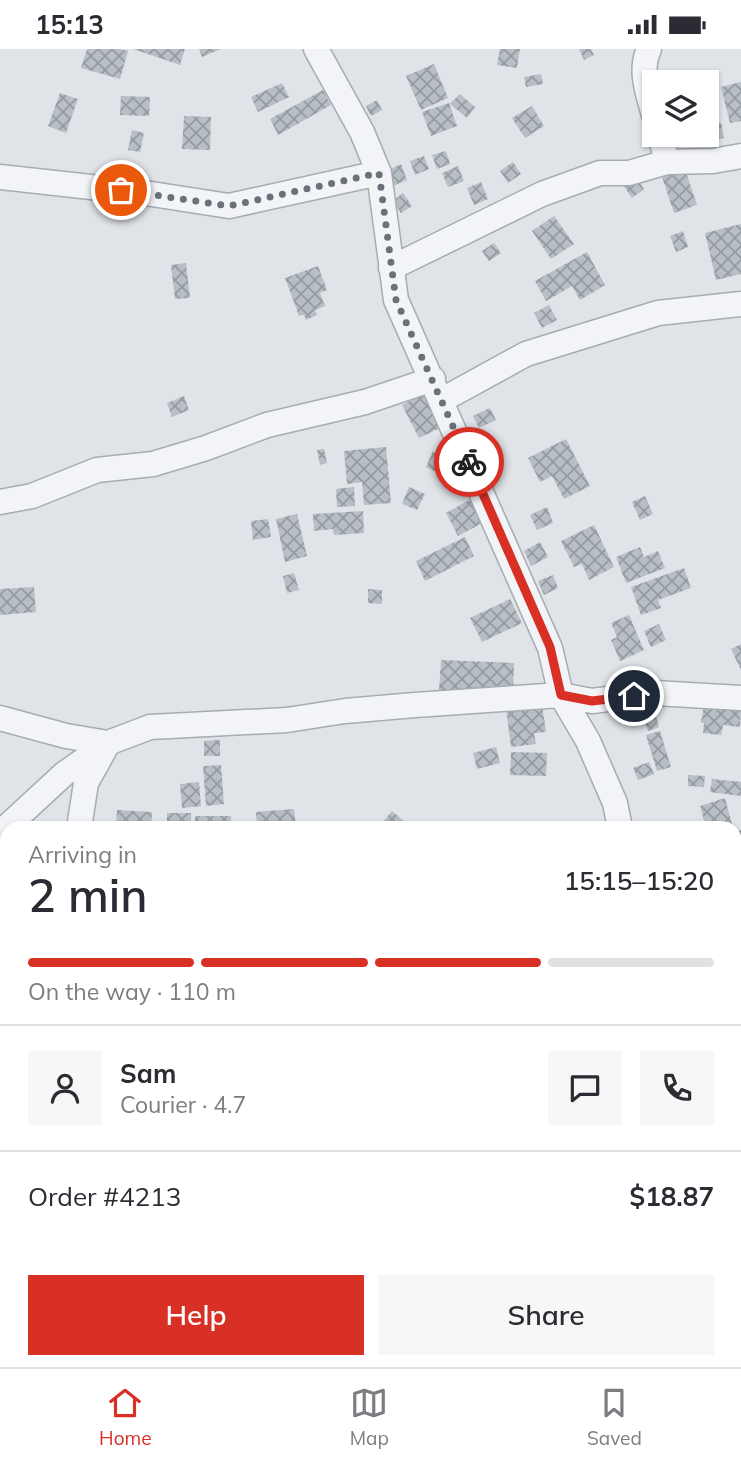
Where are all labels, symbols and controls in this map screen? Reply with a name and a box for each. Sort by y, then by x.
text: 15:13 [35,8,104,41]
map controls [642,70,719,147]
button: layers [642,70,719,147]
pin [91,160,151,220]
icon: bag [102,171,140,209]
courier [434,427,504,497]
icon: bike [450,443,488,481]
pin [604,666,664,726]
icon: home [615,677,653,715]
text: Arriving in [28,840,137,869]
text: 15:15–15:20 [564,864,714,897]
text: 2 min [28,866,147,924]
text: On the way · 110 m [28,977,236,1006]
button: person [28,1051,102,1125]
button: chat [548,1051,622,1125]
button: phone [640,1051,714,1125]
text: Sam [120,1057,176,1090]
text: Courier · 4.7 [120,1090,246,1119]
text: Order #4213 [28,1180,181,1213]
text: $18.87 [630,1180,714,1213]
button: Help [28,1275,364,1355]
button: Share [378,1275,714,1355]
tab: Home [99,1384,152,1450]
tab: Map [350,1384,389,1450]
tab: Saved [587,1384,642,1450]

